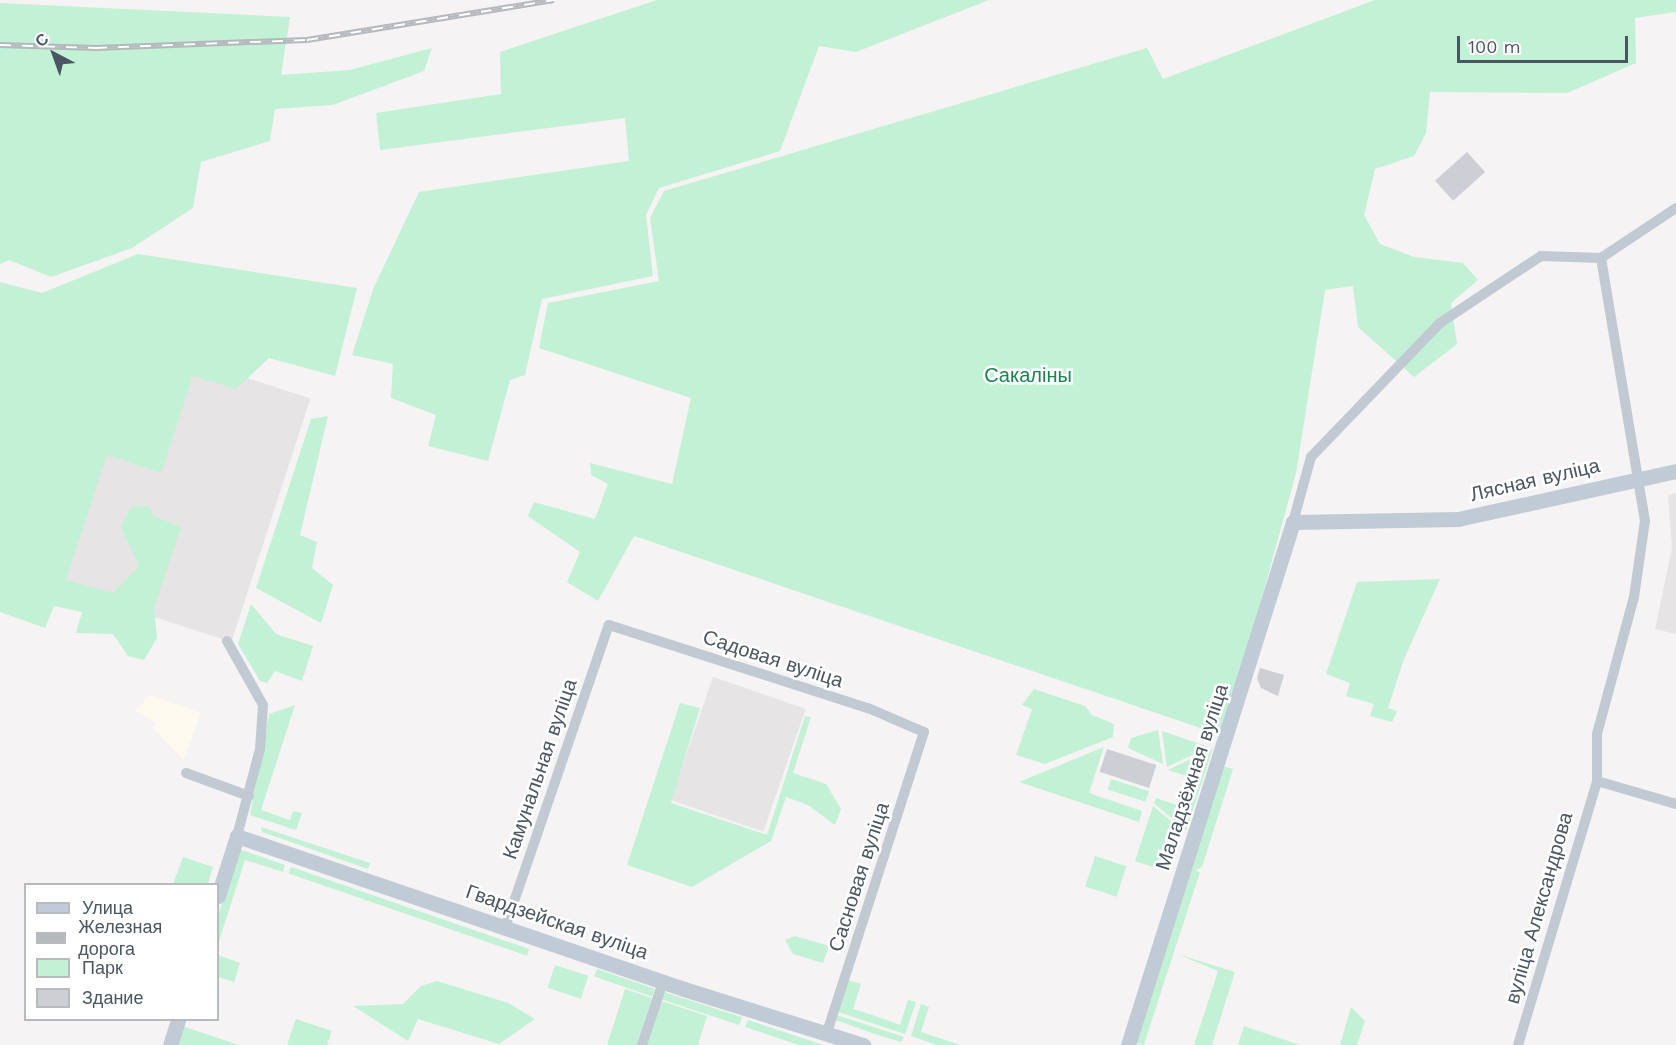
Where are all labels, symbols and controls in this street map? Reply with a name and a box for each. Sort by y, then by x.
north arrow [24,24,84,84]
scale bar [1460,24,1631,62]
text: С [31,29,52,51]
text: 100 m [1468,36,1521,57]
park label: Сакаліны [984,363,1072,387]
street label: Лясная вуліца [1468,453,1602,507]
street label: Садовая вуліца [700,625,846,693]
street label: Камунальная вуліца [498,676,582,862]
street label: Маладзёжная вуліца [1151,681,1233,873]
street label: Сасновая вуліца [824,799,894,955]
street label: вуліца Александрова [1500,810,1578,1006]
street label: Гвардзейская вуліца [463,880,651,964]
legend [24,883,219,1021]
text: Улица [82,897,133,918]
text: Железная дорога [78,916,162,959]
text: Парк [82,957,123,978]
text: Здание [82,987,143,1008]

